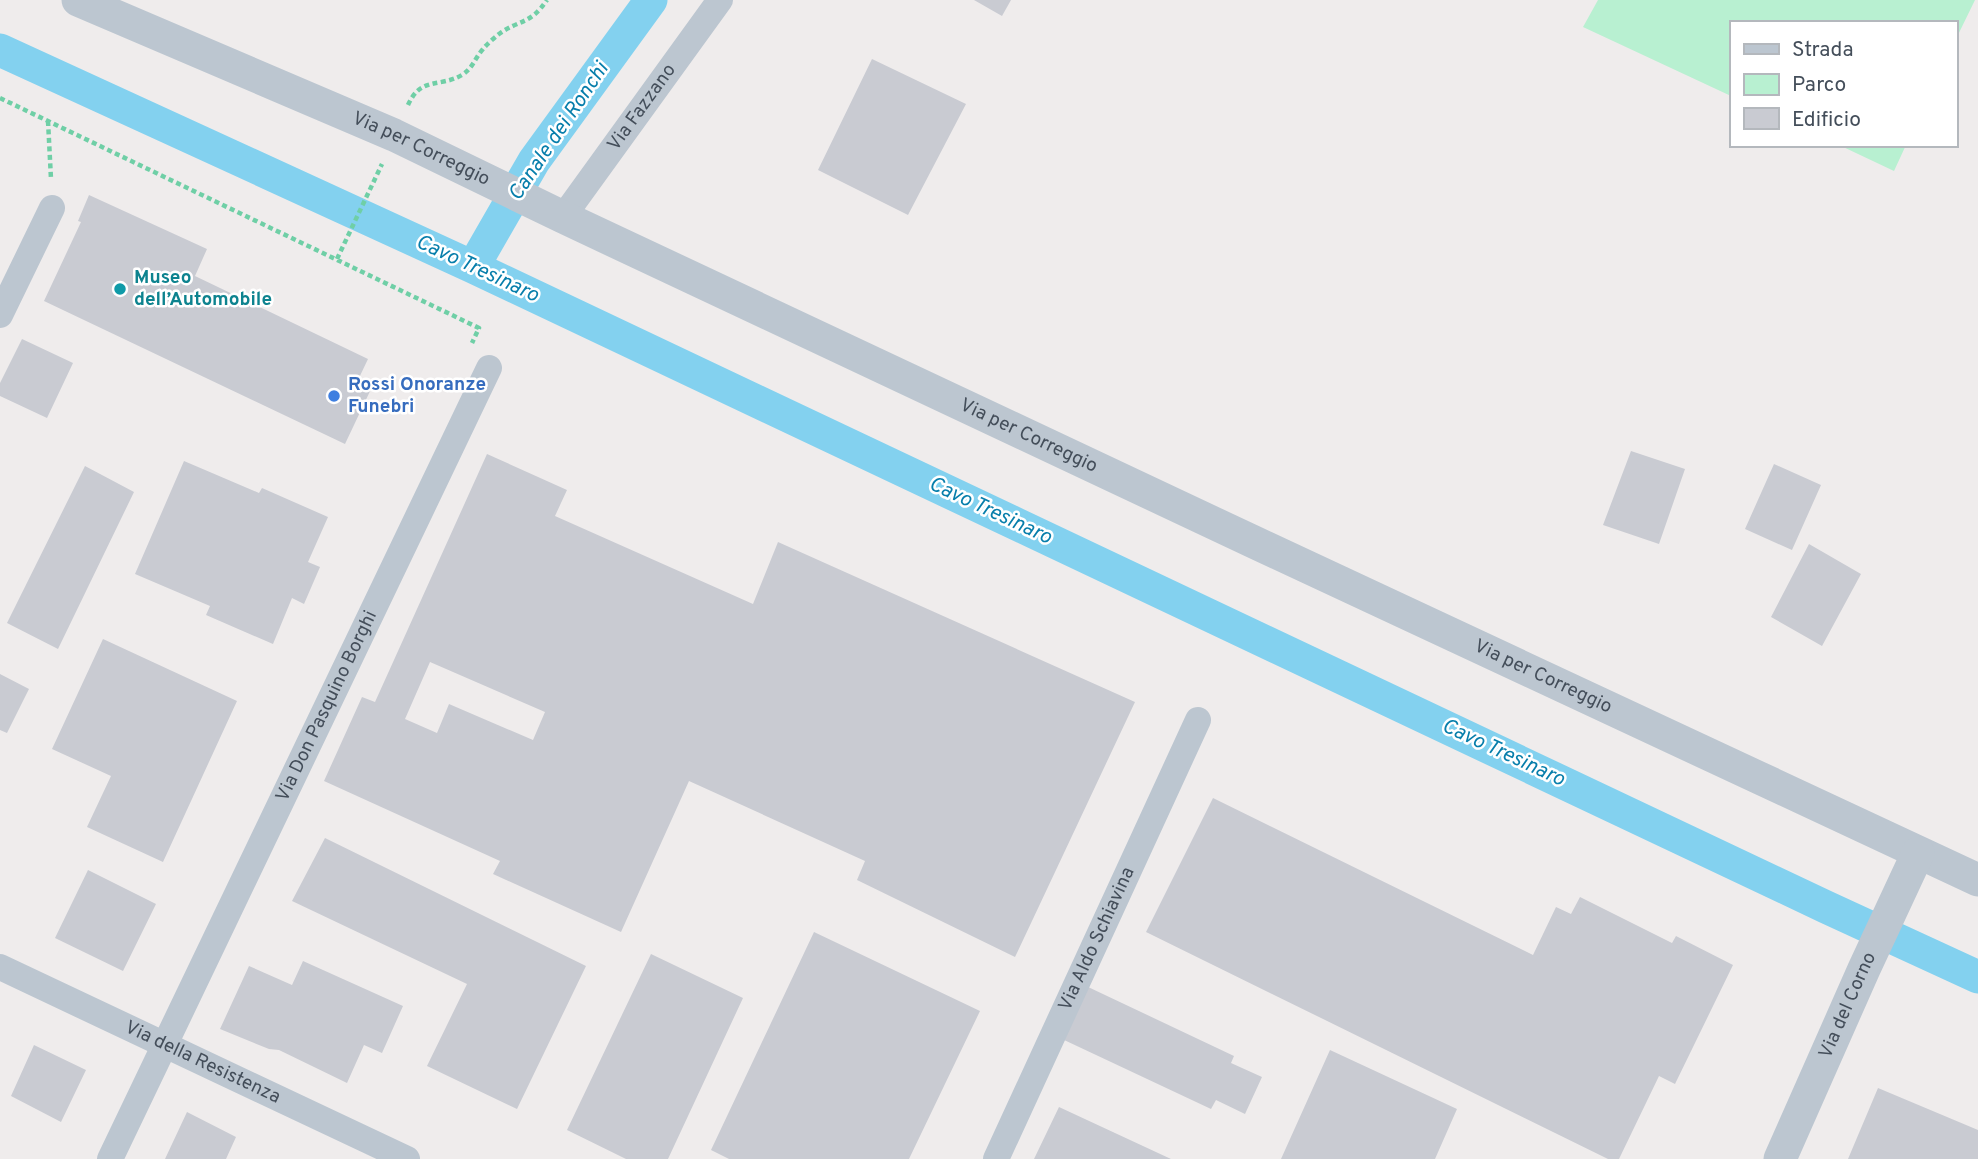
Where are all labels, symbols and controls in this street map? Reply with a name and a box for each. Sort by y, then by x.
legend [1730,21,1957,147]
text: Strada [1792,37,1853,64]
water label: Canale dei Ronchi [503,56,616,206]
street label: Via Fazzano [603,59,682,156]
text: Parco [1792,72,1846,99]
street label: Via per Correggio [348,107,494,192]
text: Edificio [1792,107,1861,134]
water label: Cavo Tresinaro [411,229,544,310]
place label: Museo dell’Automobile [134,266,272,312]
marker: Museo dell’Automobile [112,281,128,297]
place label: Rossi Onoranze Funebri [348,373,486,419]
marker: Rossi Onoranze Funebri [326,388,342,404]
street label: Via per Correggio [956,393,1101,479]
water label: Cavo Tresinaro [924,471,1057,552]
street label: Via Don Pasquino Borghi [271,607,383,806]
street label: Via per Correggio [1470,634,1616,719]
water label: Cavo Tresinaro [1437,713,1570,794]
street label: Via Aldo Schiavina [1054,863,1141,1015]
street label: Via del Corno [1814,948,1882,1062]
street label: Via della Resistenza [121,1016,284,1110]

